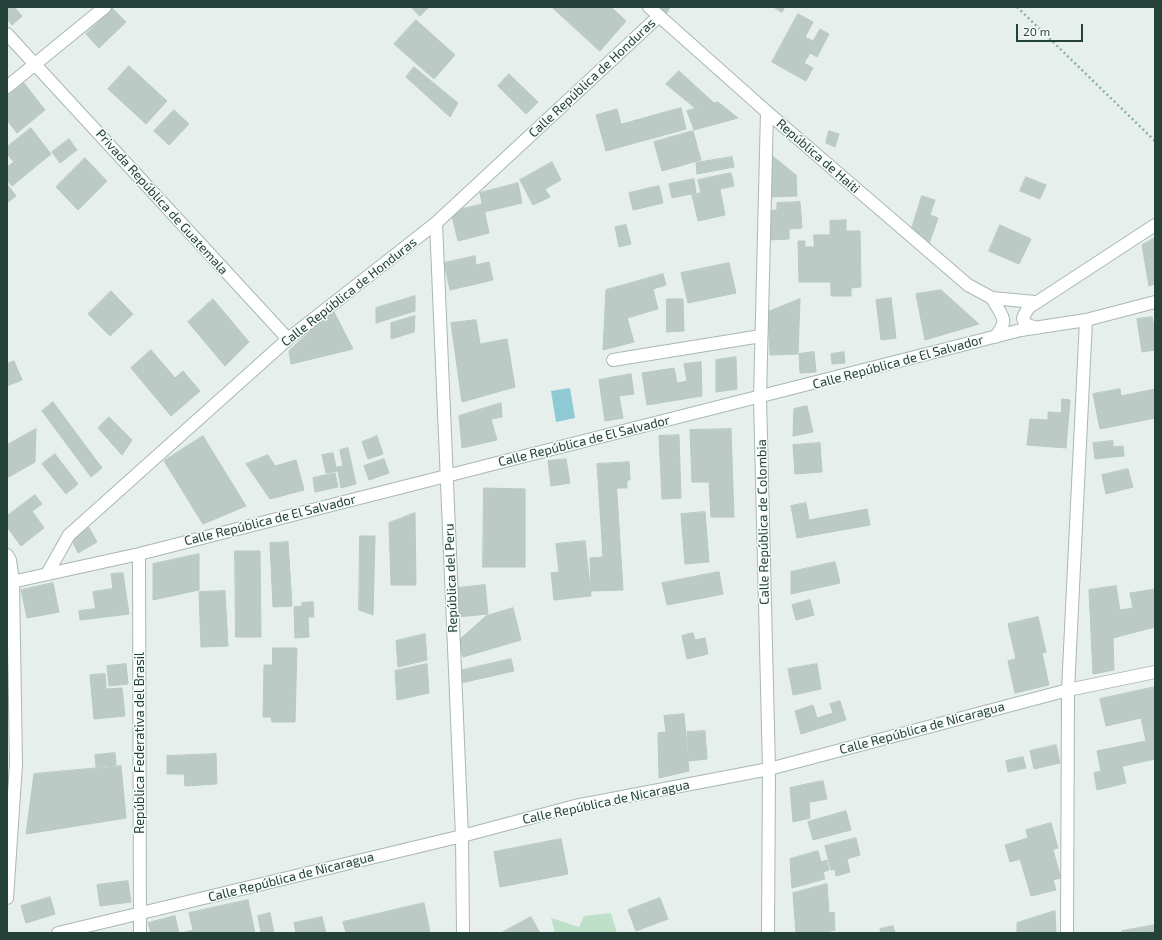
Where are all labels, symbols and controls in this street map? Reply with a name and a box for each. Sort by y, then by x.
street label: Calle República de Honduras [525,15,659,141]
scale bar [1018,16,1085,42]
text: 20 m [1023,24,1050,38]
street label: República de Haiti [773,116,863,196]
street label: Privada República de Guatemala [93,126,231,278]
street label: Calle República de Honduras [278,234,420,350]
street label: Calle República de El Salvador [811,332,985,392]
street label: Calle República de El Salvador [497,412,671,470]
street label: Calle República de Colombia [754,439,772,605]
street label: Calle República de El Salvador [183,491,357,549]
street label: República del Peru [441,523,461,633]
street label: República Federativa del Brasil [132,652,148,834]
street label: Calle República de Nicaragua [838,698,1006,758]
street label: Calle República de Nicaragua [521,777,691,827]
street label: Calle República de Nicaragua [206,849,376,905]

